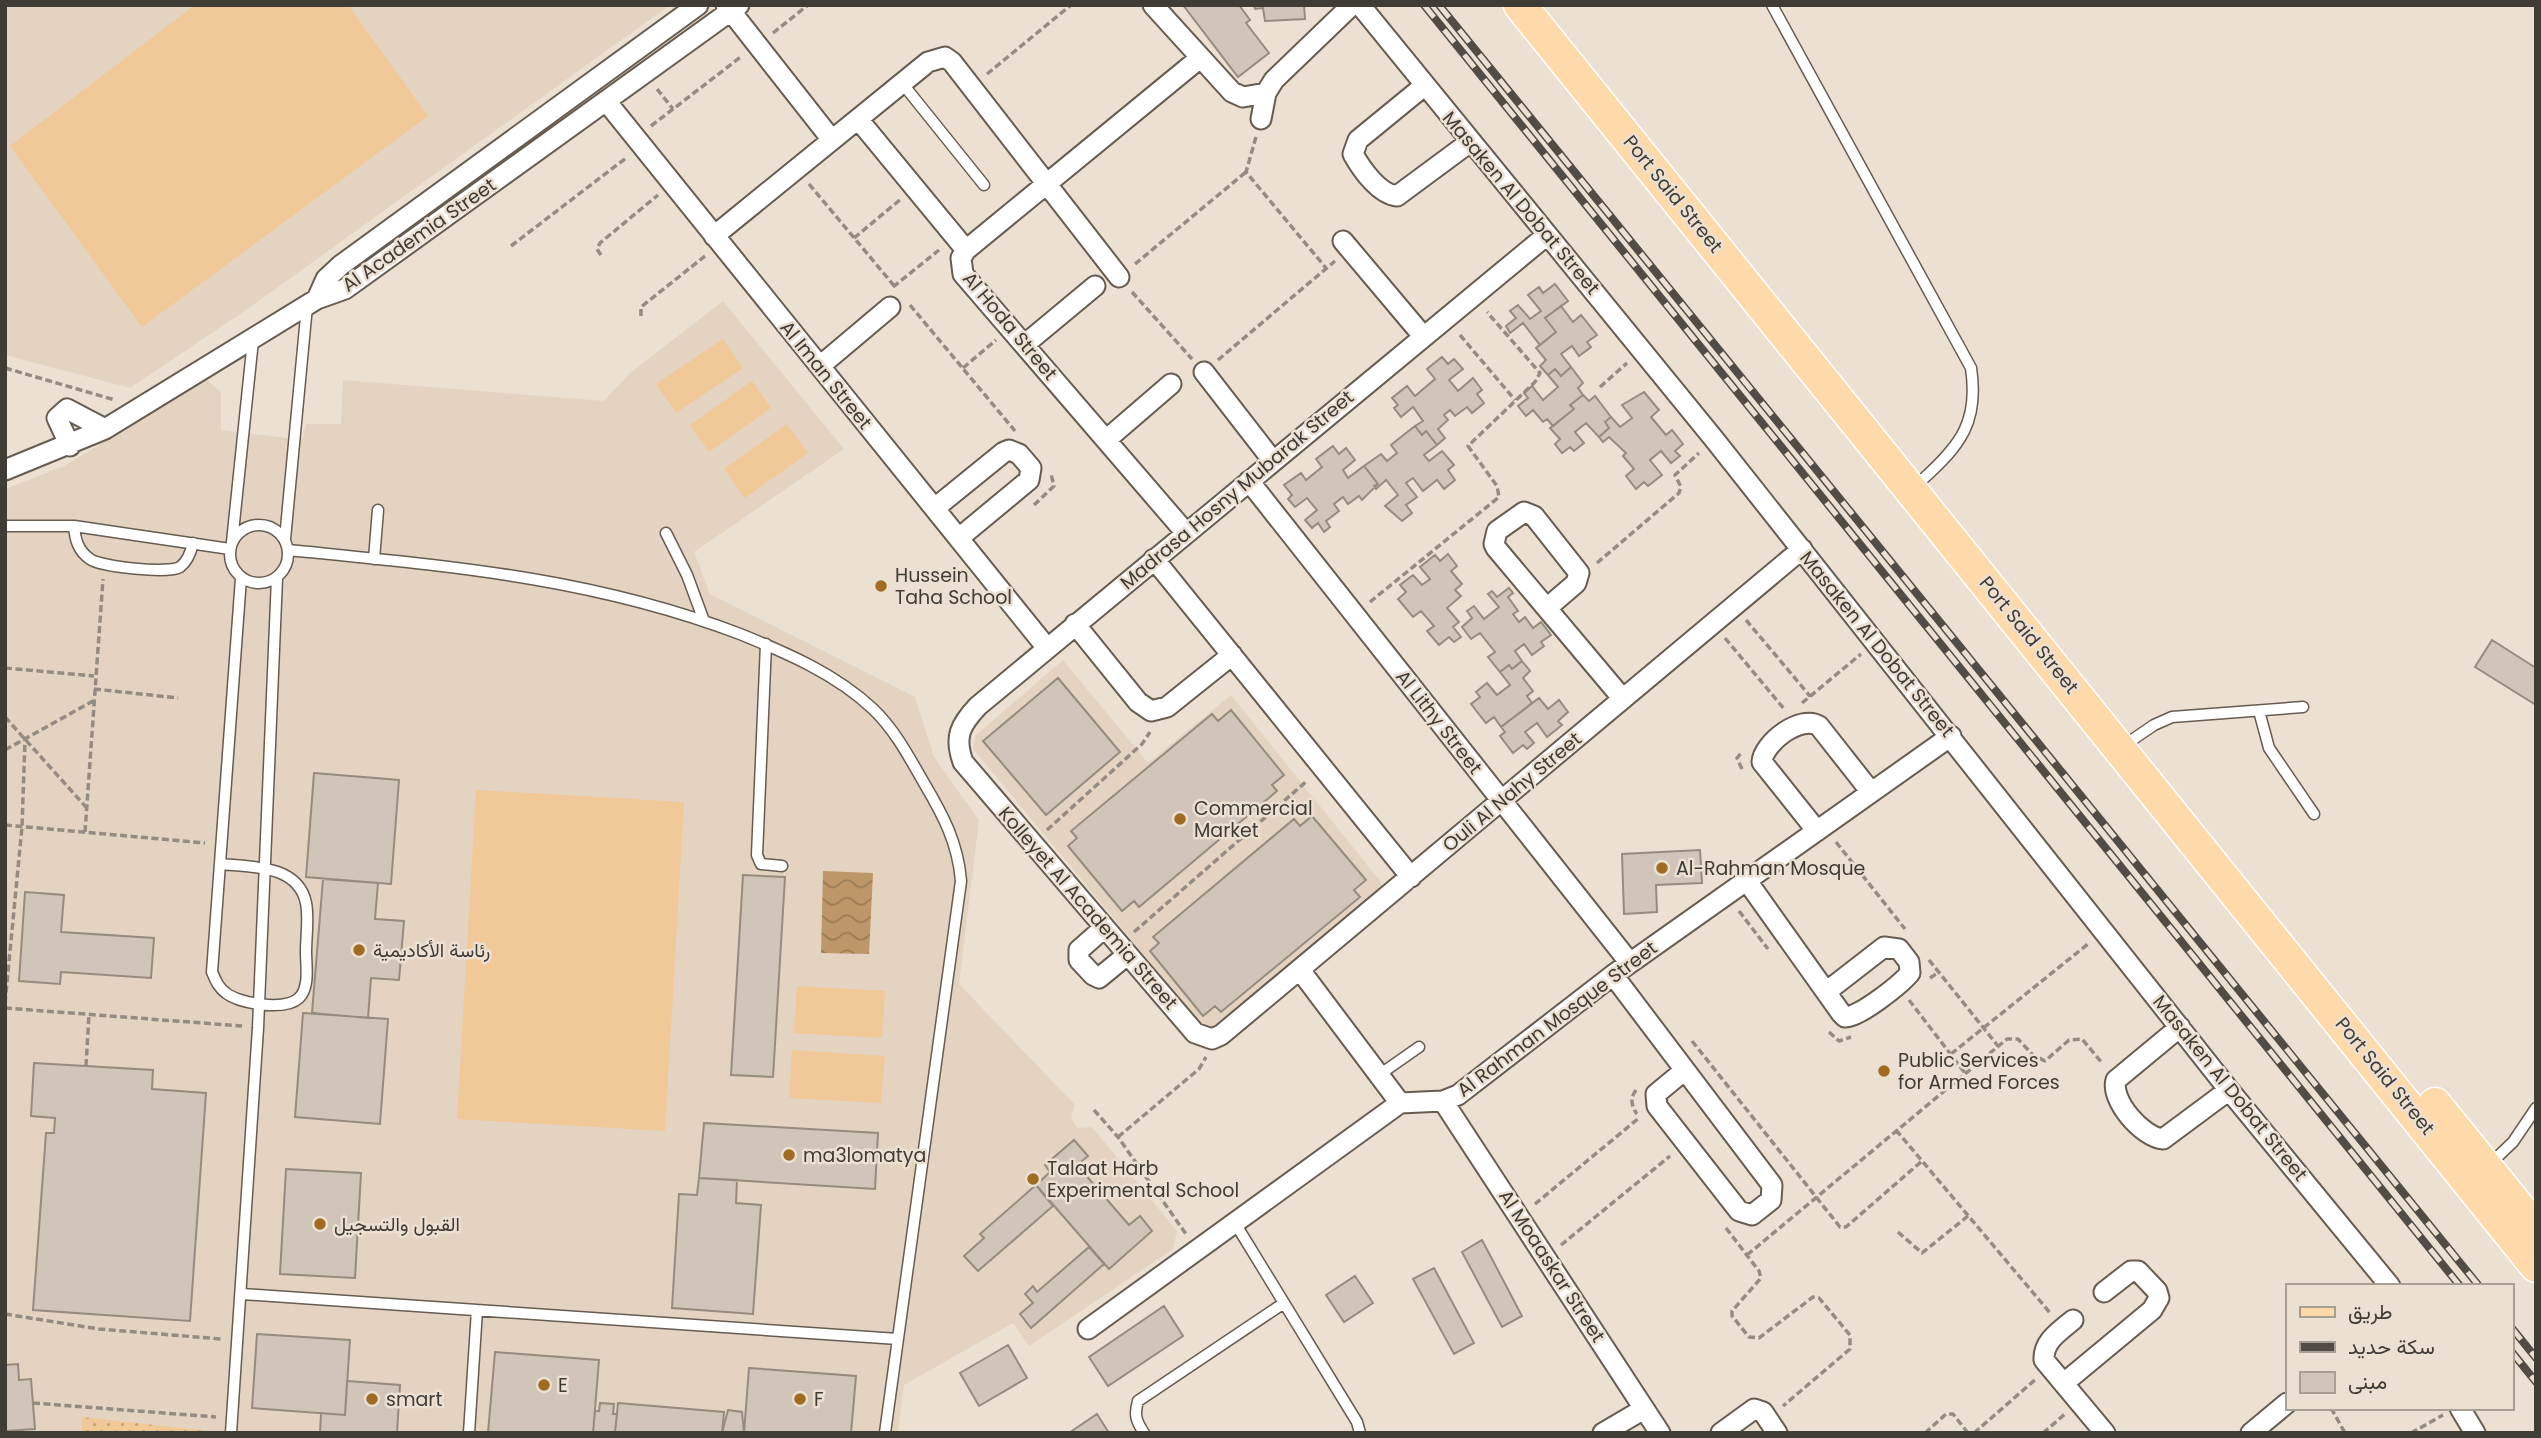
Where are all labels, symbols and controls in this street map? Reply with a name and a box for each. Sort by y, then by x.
street label: Masaken Al Dobat Street [1436,105,1606,301]
street label: Port Said Street [1617,129,1729,259]
street label: Al Academia Street [337,172,501,298]
street label: Al Hoda Street [957,266,1064,386]
street label: Al Iman Street [774,315,878,435]
street label: Madrasa Hosny Mubarak Street [1114,384,1360,596]
street label: Masaken Al Dobat Street [1793,545,1961,743]
place label: Hussein Taha School [895,562,1012,611]
street label: Port Said Street [1973,570,2085,700]
marker: Hussein Taha School [873,578,889,594]
street label: Al Lithy Street [1390,664,1488,780]
street label: Ouli Al Nahy Street [1437,726,1587,858]
place label: Commercial Market [1194,795,1313,844]
street label: Kolleyet Al Academia Street [992,801,1184,1016]
marker: Commercial Market [1172,811,1188,827]
place label: Al-Rahman Mosque [1676,855,1865,882]
marker: Al-Rahman Mosque [1654,860,1670,876]
street label: Al Rahman Mosque Street [1451,935,1663,1103]
place label: رئاسة الأكاديمية [373,937,490,964]
marker: رئاسة الأكاديمية [351,942,367,958]
street label: Masaken Al Dobat Street [2146,989,2314,1187]
street label: Port Said Street [2329,1011,2441,1141]
place label: Public Services for Armed Forces [1898,1047,2060,1096]
marker: Public Services for Armed Forces [1876,1063,1892,1079]
place label: ma3lomatya [803,1142,926,1169]
marker: ma3lomatya [781,1147,797,1163]
place label: Talaat Harb Experimental School [1047,1155,1239,1204]
marker: Talaat Harb Experimental School [1025,1171,1041,1187]
street label: Al Moaaskar Street [1492,1184,1612,1348]
place label: القبول والتسجيل [334,1211,460,1238]
marker: القبول والتسجيل [312,1216,328,1232]
legend [2286,1284,2513,1410]
text: طريق [2348,1297,2393,1326]
text: سكة حديد [2348,1332,2435,1361]
text: مبنى [2348,1367,2387,1396]
place label: E [558,1372,568,1399]
marker: E [536,1377,552,1393]
place label: smart [386,1386,442,1413]
place label: F [814,1386,824,1413]
marker: smart [364,1391,380,1407]
marker: F [792,1391,808,1407]

